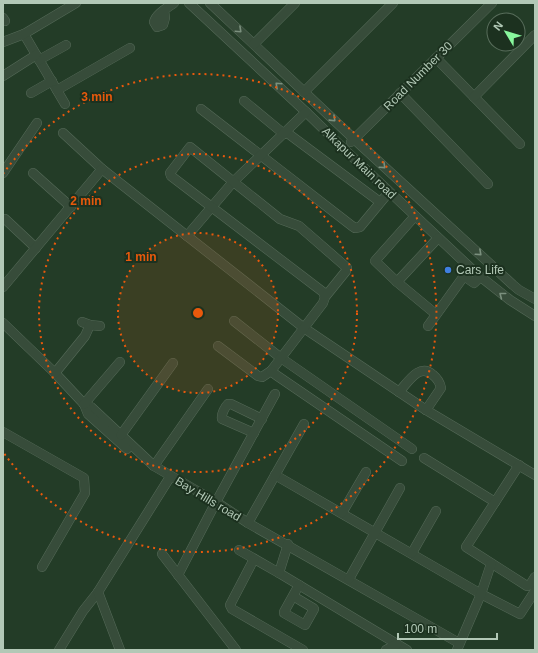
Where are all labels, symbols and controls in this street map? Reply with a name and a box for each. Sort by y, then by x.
north arrow [486,12,526,52]
text: N [491,19,505,33]
one-way arrow [234,25,242,32]
street label: Road Number 30 [381,39,455,113]
one-way arrow [275,83,282,90]
text: 3 min [81,90,113,104]
one-way arrow [328,115,336,122]
street label: Alkapur Main road [319,124,399,202]
one-way arrow [378,161,386,168]
text: 2 min [70,194,102,208]
one-way arrow [474,248,482,256]
text: 1 min [125,250,157,264]
place label: Cars Life [456,263,504,277]
marker: Cars Life [443,265,453,275]
one-way arrow [500,292,507,299]
centre of rings [191,306,205,320]
street label: Bay Hills road [173,474,243,524]
scale bar [398,615,497,641]
text: 100 m [404,622,437,636]

